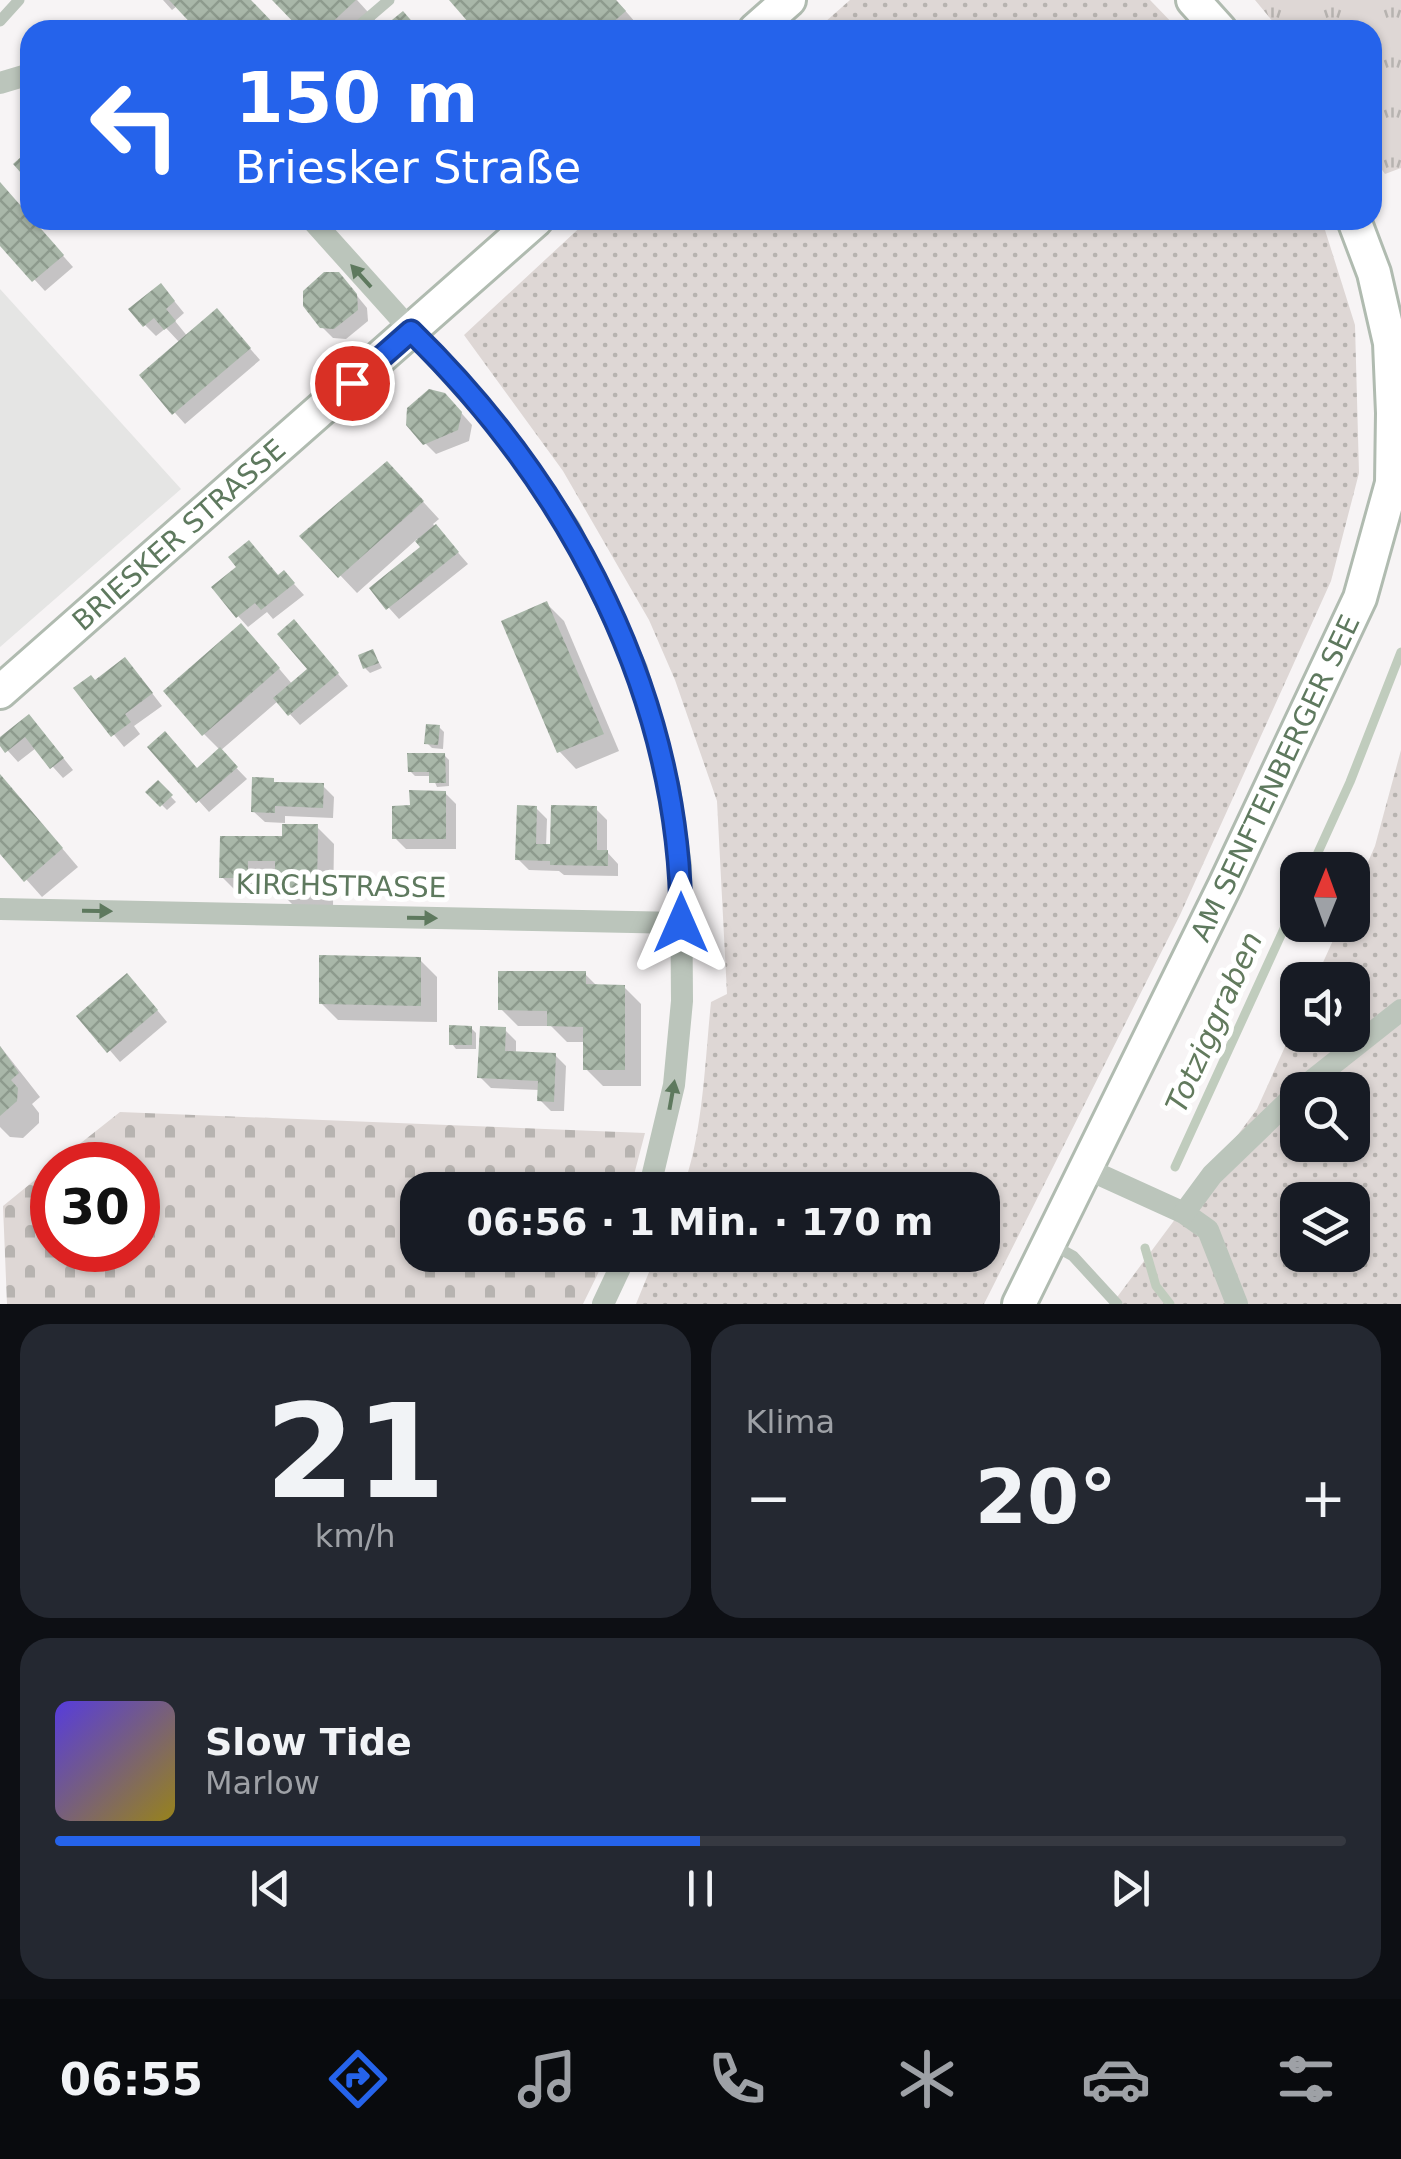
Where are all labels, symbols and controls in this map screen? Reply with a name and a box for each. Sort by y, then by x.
text: 150 m [235,57,478,139]
icon: left [70,60,200,190]
text: Briesker Straße [235,141,581,194]
one-way arrow [351,264,373,289]
pin [310,341,395,426]
icon: arrive [325,356,380,411]
street label: BRIESKER STRASSE [65,432,292,637]
street label: AM SENFTENBERGER SEE [1183,609,1366,947]
north arrow [1280,852,1370,942]
map controls [1280,852,1370,1272]
street label: KIRCHSTRASSE [235,868,447,904]
position arrow [629,871,733,975]
one-way arrow [82,903,114,919]
one-way arrow [407,910,439,926]
water label: Totziggraben [1159,926,1269,1118]
button: sound [1280,962,1370,1052]
button: search [1280,1072,1370,1162]
one-way arrow [665,1079,680,1111]
speed limit sign: 30 [30,1142,160,1272]
button: layers [1280,1182,1370,1272]
text: 06:56 · 1 Min. · 170 m [467,1200,933,1244]
text: 21 [265,1376,446,1528]
text: Klima [746,1403,835,1441]
text: 20° [975,1453,1117,1541]
text: − [746,1466,792,1530]
text: + [1300,1466,1346,1530]
text: km/h [315,1517,396,1555]
text: Slow Tide [205,1720,412,1764]
text: Marlow [205,1764,320,1802]
icon: previous [243,1861,298,1916]
icon: pause [673,1861,728,1916]
icon: next [1103,1861,1158,1916]
icon: directions [323,2044,393,2114]
icon: music [512,2044,582,2114]
icon: phone [702,2044,772,2114]
icon: climate [892,2044,962,2114]
icon: car [1081,2044,1151,2114]
icon: filters [1271,2044,1341,2114]
text: 06:55 [60,2053,203,2106]

